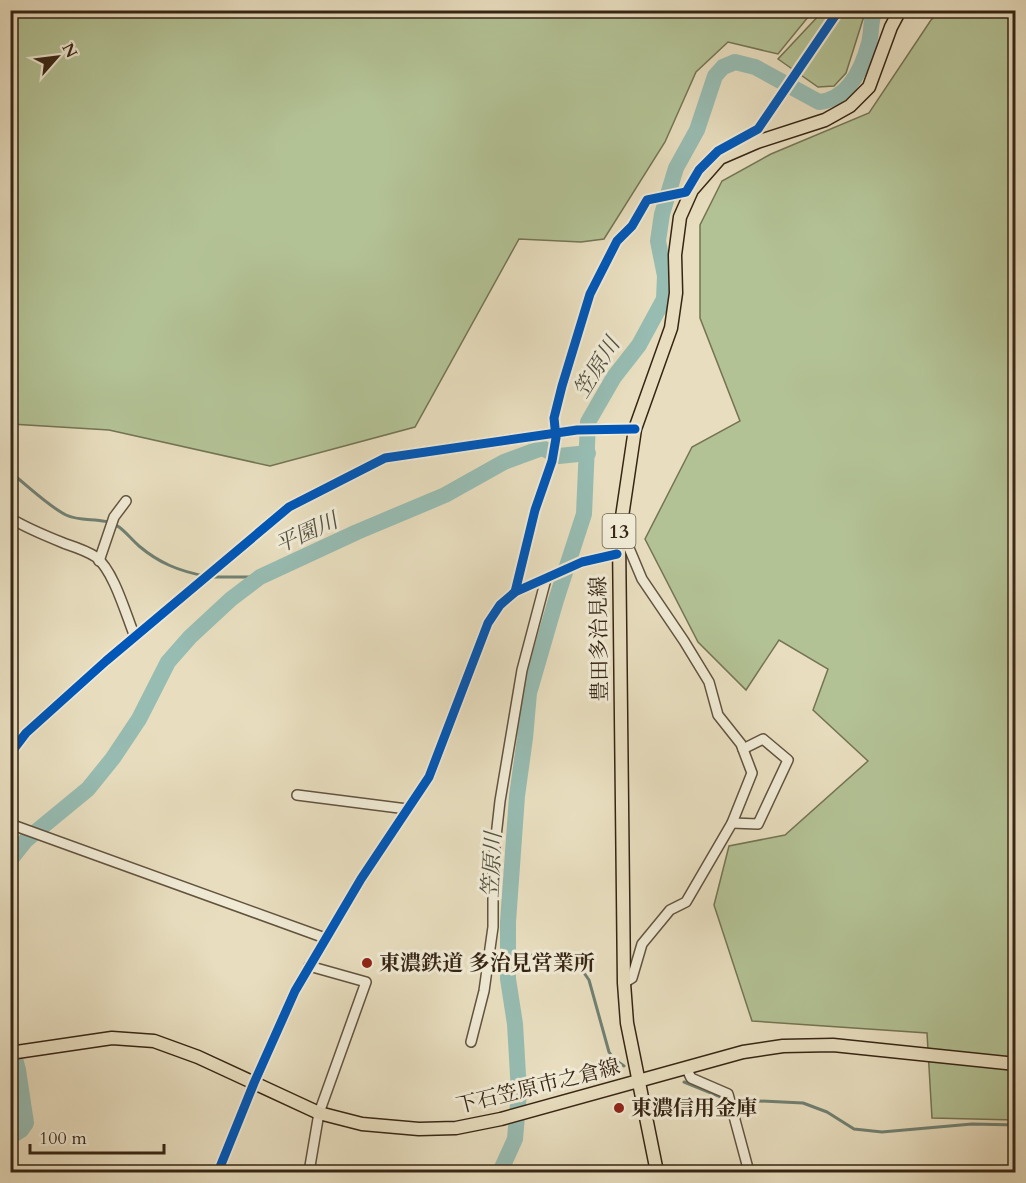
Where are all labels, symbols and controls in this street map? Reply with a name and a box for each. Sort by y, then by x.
north arrow [27,27,87,87]
text: N [56,39,82,62]
water label: 笠原川 [567,330,628,403]
water label: 平園川 [270,505,344,560]
road number: 13 [602,514,636,548]
street label: 豊田多治見線 [584,576,615,702]
water label: 笠原川 [475,829,509,899]
place label: 東濃鉄道 多治見営業所 [379,949,595,978]
marker: 東濃鉄道 多治見営業所 [360,956,374,970]
street label: 下石笠原市之倉線 [453,1052,623,1121]
place label: 東濃信用金庫 [631,1094,757,1123]
marker: 東濃信用金庫 [612,1101,626,1115]
scale bar [30,1117,164,1155]
text: 100 m [39,1126,87,1151]

